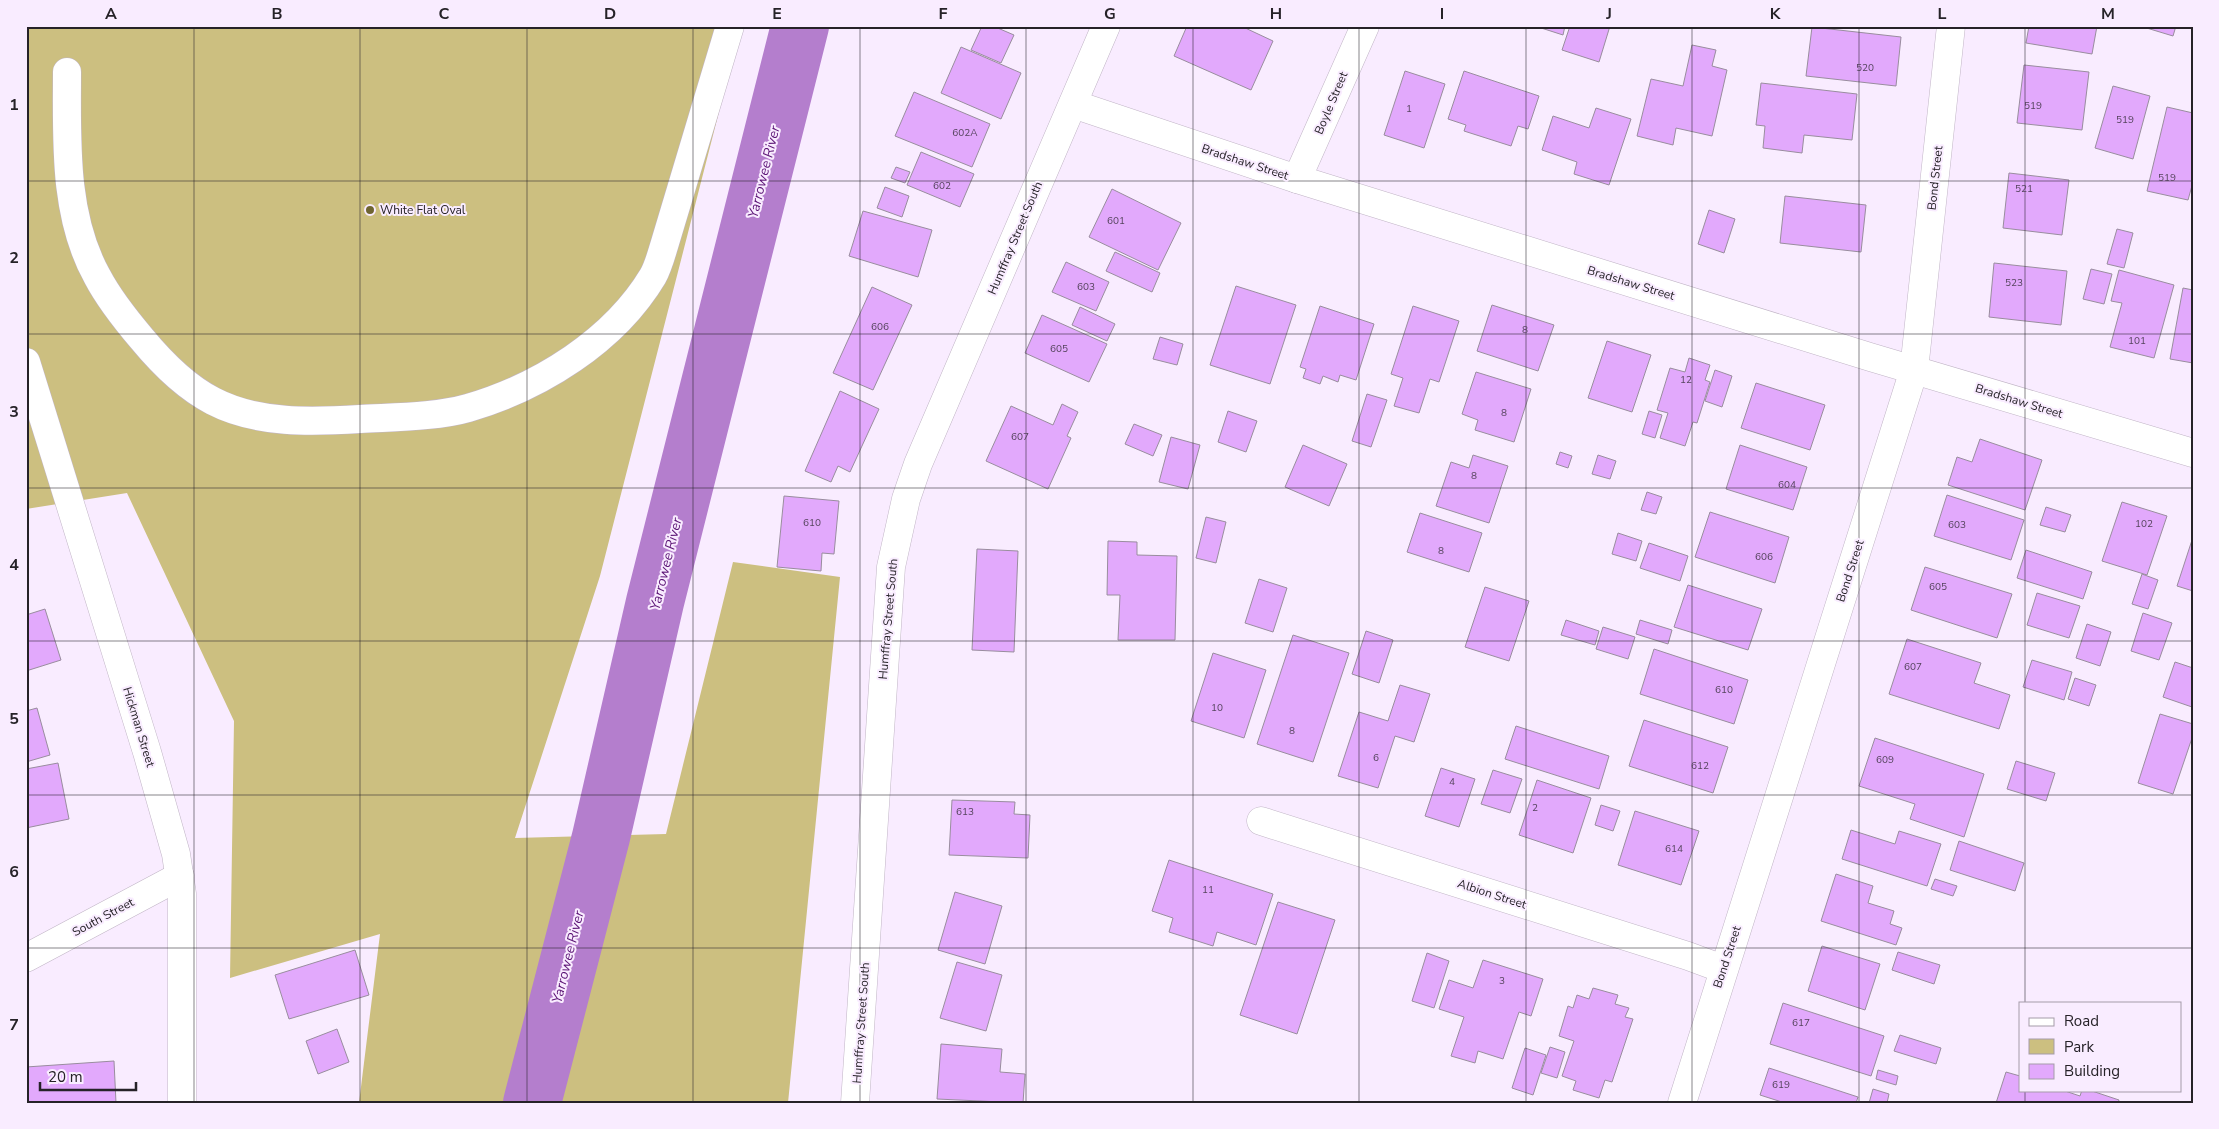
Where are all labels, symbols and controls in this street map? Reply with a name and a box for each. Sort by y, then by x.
text: A [105,3,117,25]
text: B [271,3,283,25]
text: C [439,3,450,25]
text: D [604,3,616,25]
text: E [772,3,782,25]
text: F [939,3,948,25]
text: G [1104,3,1116,25]
text: H [1270,3,1282,25]
text: I [1440,3,1444,25]
text: J [1605,3,1612,25]
text: K [1770,3,1782,25]
text: L [1938,3,1947,25]
text: M [2101,3,2115,25]
house number: 520 [1856,61,1874,75]
street label: Boyle Street [1311,69,1352,137]
text: 1 [9,94,19,116]
house number: 519 [2024,99,2042,113]
house number: 1 [1406,102,1412,116]
house number: 519 [2116,113,2134,127]
water label: Yarrowee River [743,123,785,220]
house number: 602A [952,126,978,140]
street label: Bradshaw Street [1199,140,1291,184]
street label: Bond Street [1924,144,1946,211]
house number: 519 [2158,171,2176,185]
house number: 602 [933,179,951,193]
street label: Humffray Street South [984,179,1046,297]
house number: 521 [2015,182,2033,196]
place label: White Flat Oval [380,202,466,218]
marker: White Flat Oval [364,204,376,216]
house number: 601 [1107,214,1125,228]
text: 2 [9,247,19,269]
street label: Bradshaw Street [1585,262,1677,304]
house number: 523 [2005,276,2023,290]
house number: 603 [1077,280,1095,294]
house number: 606 [871,320,889,334]
house number: 8 [1522,323,1528,337]
house number: 101 [2128,334,2146,348]
house number: 605 [1050,342,1068,356]
house number: 12 [1680,373,1692,387]
street label: Bradshaw Street [1973,380,2065,422]
text: 3 [9,401,19,423]
house number: 8 [1501,406,1507,420]
house number: 607 [1011,430,1029,444]
house number: 8 [1471,469,1477,483]
house number: 604 [1778,478,1796,492]
water label: Yarrowee River [645,515,687,612]
house number: 610 [803,516,821,530]
house number: 102 [2135,517,2153,531]
house number: 603 [1948,518,1966,532]
street label: Bond Street [1832,537,1868,604]
house number: 8 [1438,544,1444,558]
house number: 606 [1755,550,1773,564]
text: 4 [9,554,19,576]
street label: Humffray Street South [875,558,901,680]
house number: 605 [1929,580,1947,594]
house number: 607 [1904,660,1922,674]
house number: 610 [1715,683,1733,697]
street label: Hickman Street [119,685,159,770]
house number: 10 [1211,701,1223,715]
text: 5 [9,708,19,730]
house number: 8 [1289,724,1295,738]
house number: 6 [1373,751,1379,765]
house number: 609 [1876,753,1894,767]
house number: 612 [1691,759,1709,773]
house number: 4 [1449,775,1455,789]
house number: 2 [1532,801,1538,815]
house number: 613 [956,805,974,819]
house number: 614 [1665,842,1683,856]
text: 6 [9,861,19,883]
street label: Albion Street [1456,875,1529,913]
house number: 11 [1202,883,1214,897]
street label: South Street [69,894,137,940]
water label: Yarrowee River [547,908,589,1005]
street label: Bond Street [1709,923,1745,990]
street label: Humffray Street South [849,962,873,1084]
house number: 3 [1499,974,1505,988]
legend [2019,1002,2182,1092]
text: Road [2064,1011,2099,1031]
text: 7 [9,1014,19,1036]
house number: 617 [1792,1016,1810,1030]
text: Park [2064,1037,2094,1057]
scale bar [40,1059,136,1091]
text: Building [2064,1061,2120,1081]
text: 20 m [48,1067,83,1087]
house number: 619 [1772,1078,1790,1092]

